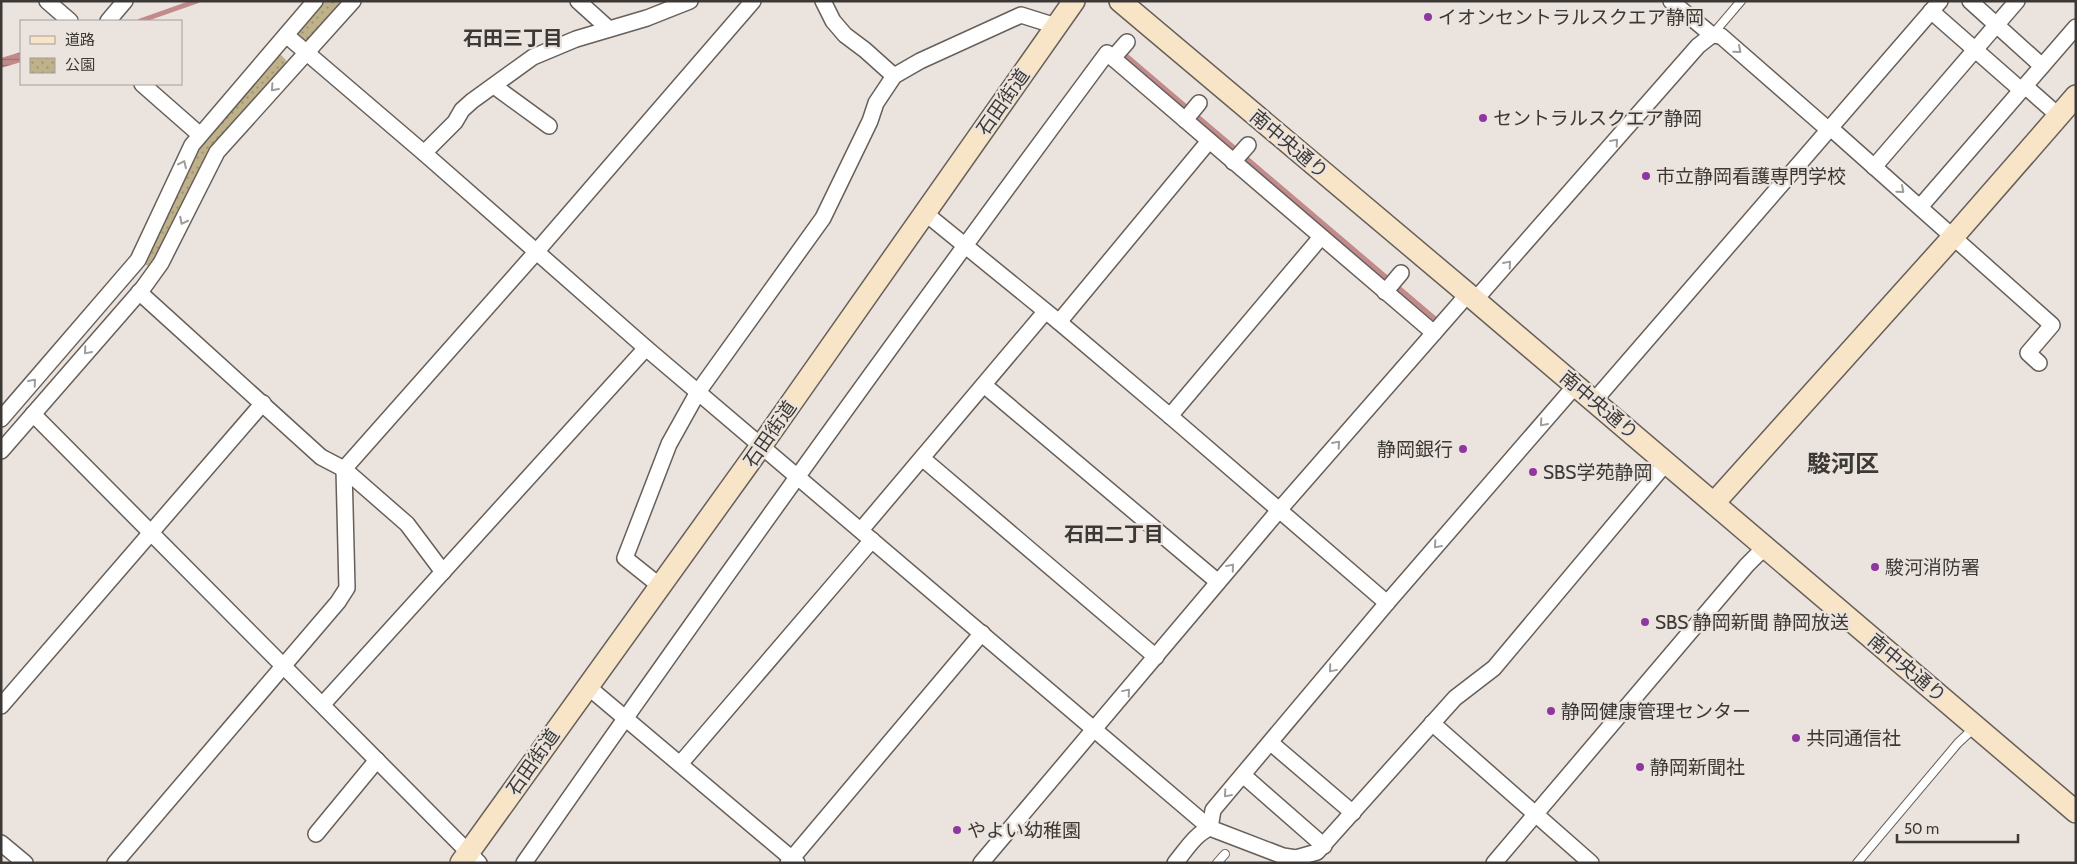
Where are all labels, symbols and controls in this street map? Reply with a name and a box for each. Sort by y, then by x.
place label: イオンセントラルスクエア静岡 [1438,6,1704,29]
marker: イオンセントラルスクエア静岡 [1422,11,1434,23]
legend [20,20,182,85]
district label: 石田三丁目 [463,26,563,50]
text: 道路 [65,31,95,49]
one-way arrow [1732,44,1741,53]
text: 公園 [65,56,95,74]
street label: 石田街道 [972,64,1034,140]
one-way arrow [271,82,280,91]
street label: 南中央通り [1245,105,1333,183]
place label: セントラルスクエア静岡 [1493,107,1702,130]
marker: セントラルスクエア静岡 [1477,112,1489,124]
one-way arrow [1609,138,1618,147]
one-way arrow [177,160,188,169]
place label: 市立静岡看護専門学校 [1656,165,1846,188]
marker: 市立静岡看護専門学校 [1640,170,1652,182]
one-way arrow [1895,184,1904,193]
one-way arrow [179,216,189,225]
one-way arrow [1502,260,1511,269]
one-way arrow [84,346,93,355]
street label: 南中央通り [1555,366,1643,444]
one-way arrow [27,379,36,388]
street label: 石田街道 [739,396,801,472]
one-way arrow [1540,417,1549,426]
place label: 静岡銀行 [1377,438,1453,461]
one-way arrow [1331,440,1340,449]
marker: 静岡銀行 [1457,443,1469,455]
district label: 駿河区 [1807,449,1879,478]
place label: SBS学苑静岡 [1543,461,1652,484]
marker: SBS学苑静岡 [1527,466,1539,478]
district label: 石田二丁目 [1064,522,1164,546]
one-way arrow [1434,540,1443,549]
place label: 駿河消防署 [1885,556,1980,579]
marker: 駿河消防署 [1869,561,1881,573]
one-way arrow [1225,563,1234,572]
place label: SBS 静岡新聞 静岡放送 [1655,611,1849,634]
marker: SBS 静岡新聞 静岡放送 [1639,616,1651,628]
street label: 南中央通り [1863,629,1951,707]
one-way arrow [1329,664,1338,673]
one-way arrow [1121,688,1130,697]
place label: 静岡健康管理センター [1561,700,1751,723]
marker: 静岡健康管理センター [1545,705,1557,717]
street label: 石田街道 [502,724,564,800]
place label: 共同通信社 [1806,727,1901,750]
marker: 共同通信社 [1790,732,1802,744]
place label: 静岡新聞社 [1650,756,1745,779]
marker: 静岡新聞社 [1634,761,1646,773]
one-way arrow [1224,788,1233,797]
scale bar [1897,812,2018,844]
place label: やよい幼稚園 [967,819,1081,842]
text: 50 m [1904,820,1939,838]
marker: やよい幼稚園 [951,824,963,836]

